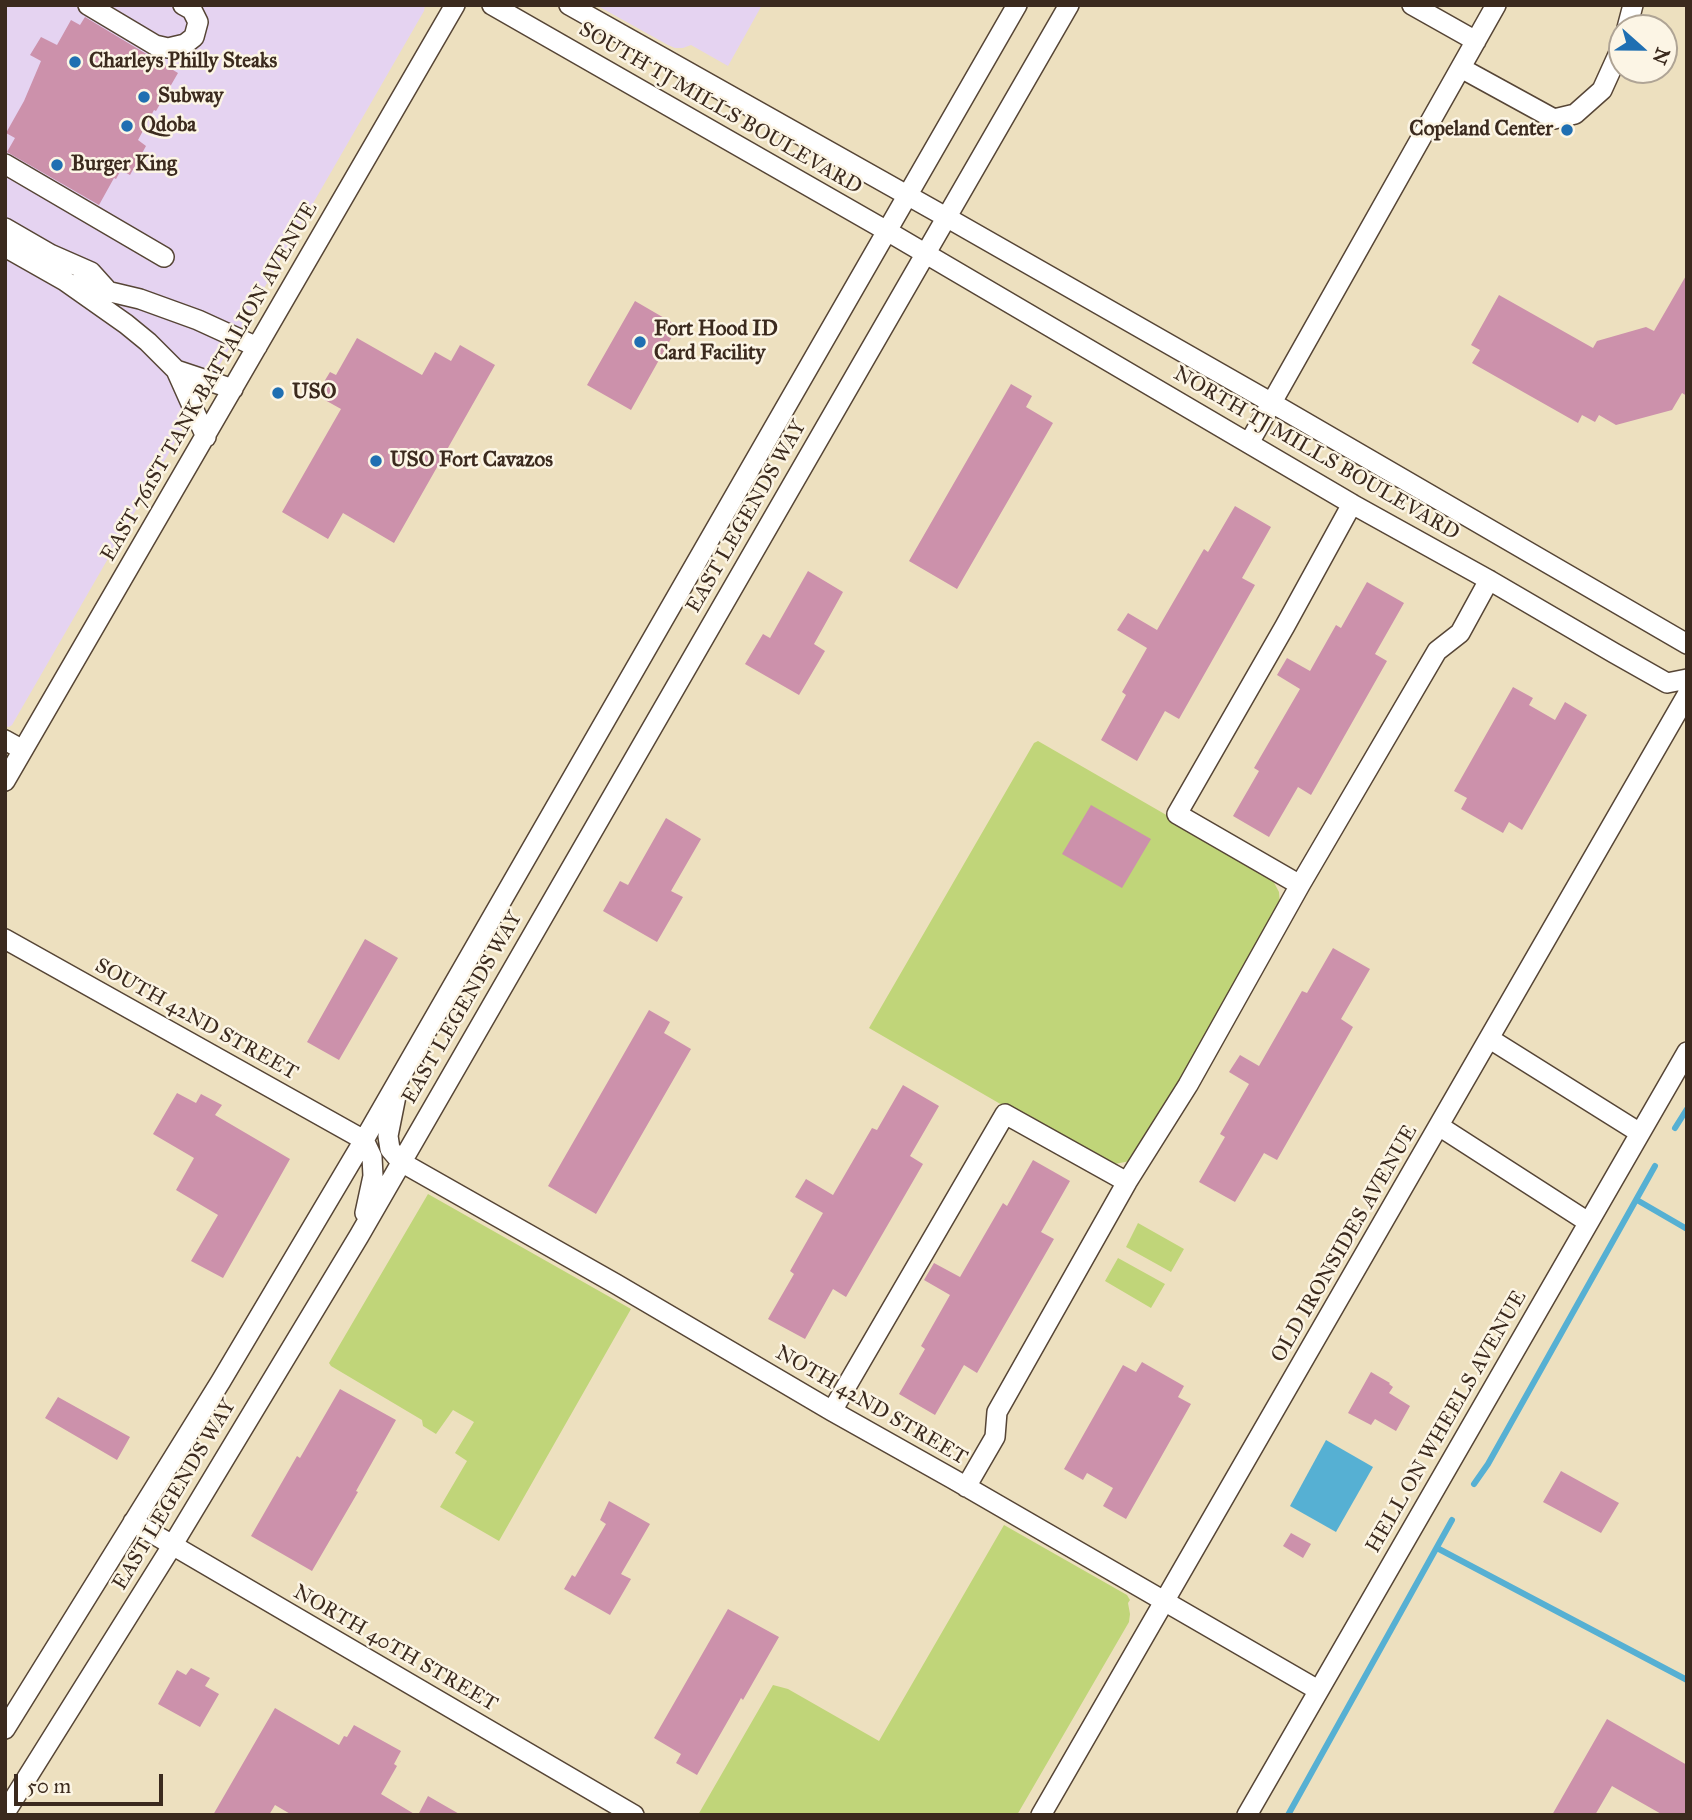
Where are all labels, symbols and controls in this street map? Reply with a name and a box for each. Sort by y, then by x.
north arrow [1608,14,1678,84]
street label: SOUTH TJ MILLS BOULEVARD [574,17,866,201]
text: N [1648,44,1675,68]
place label: Charleys Philly Steaks [89,49,277,75]
marker: Charleys Philly Steaks [67,54,83,70]
place label: Subway [158,84,223,110]
marker: Subway [136,89,152,105]
place label: Qdoba [141,113,196,139]
place label: Copeland Center [1409,117,1553,143]
marker: Qdoba [119,118,135,134]
marker: Copeland Center [1559,122,1575,138]
place label: Burger King [71,152,177,178]
marker: Burger King [49,157,65,173]
street label: EAST 761ST TANK BATTALION AVENUE [96,198,324,566]
place label: Fort Hood ID Card Facility [654,317,778,367]
marker: Fort Hood ID Card Facility [632,334,648,350]
street label: NORTH TJ MILLS BOULEVARD [1169,362,1463,546]
place label: USO [292,380,337,406]
marker: USO [270,385,286,401]
street label: EAST LEGENDS WAY [682,416,812,618]
place label: USO Fort Cavazos [390,448,553,474]
marker: USO Fort Cavazos [368,453,384,469]
street label: EAST LEGENDS WAY [398,907,528,1109]
street label: SOUTH 42ND STREET [90,954,302,1086]
street label: OLD IRONSIDES AVENUE [1267,1121,1423,1367]
street label: HELL ON WHEELS AVENUE [1361,1286,1533,1558]
street label: NOTH 42ND STREET [771,1341,971,1471]
street label: EAST LEGENDS WAY [108,1395,242,1595]
street label: NORTH 40TH STREET [288,1580,502,1718]
scale bar [18,1760,166,1804]
text: 50 m [27,1773,71,1799]

